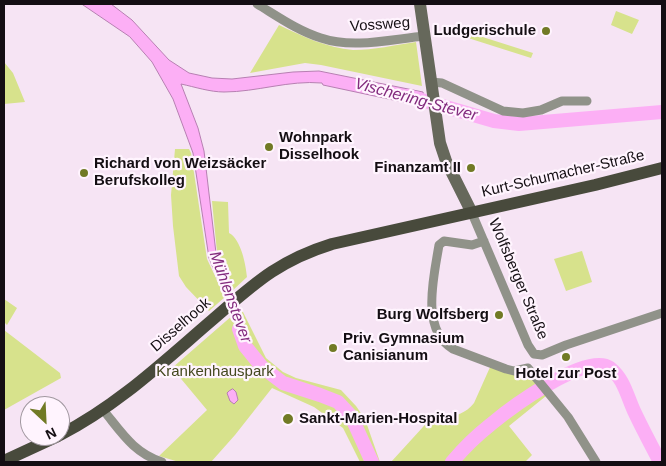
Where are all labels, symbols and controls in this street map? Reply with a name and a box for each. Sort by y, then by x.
street label: Vossweg [349,14,411,36]
place label: Ludgerischule [433,22,536,40]
marker: Ludgerischule [540,25,552,37]
water label: Vischering-Stever [353,74,479,126]
place label: Wohnpark Disselhook [279,129,359,164]
marker: Wohnpark Disselhook [263,141,275,153]
street label: Kurt-Schumacher-Straße [480,146,646,202]
place label: Richard von Weizsäcker Berufskolleg [94,155,266,190]
place label: Finanzamt II [374,159,461,177]
marker: Finanzamt II [465,162,477,174]
marker: Richard von Weizsäcker Berufskolleg [78,167,90,179]
street label: Wolfsberger Straße [484,216,552,342]
water label: Mühlenstever [205,249,255,345]
street label: Disselhook [147,294,215,356]
place label: Burg Wolfsberg [377,306,489,324]
marker: Burg Wolfsberg [493,309,505,321]
place label: Priv. Gymnasium Canisianum [343,330,464,365]
marker: Priv. Gymnasium Canisianum [327,342,339,354]
marker: Hotel zur Post [560,351,572,363]
park label: Krankenhauspark [156,363,274,381]
place label: Hotel zur Post [516,365,616,383]
north arrow [20,396,70,446]
place label: Sankt-Marien-Hospital [299,410,457,428]
marker: Sankt-Marien-Hospital [281,412,295,426]
text: N [43,424,59,443]

